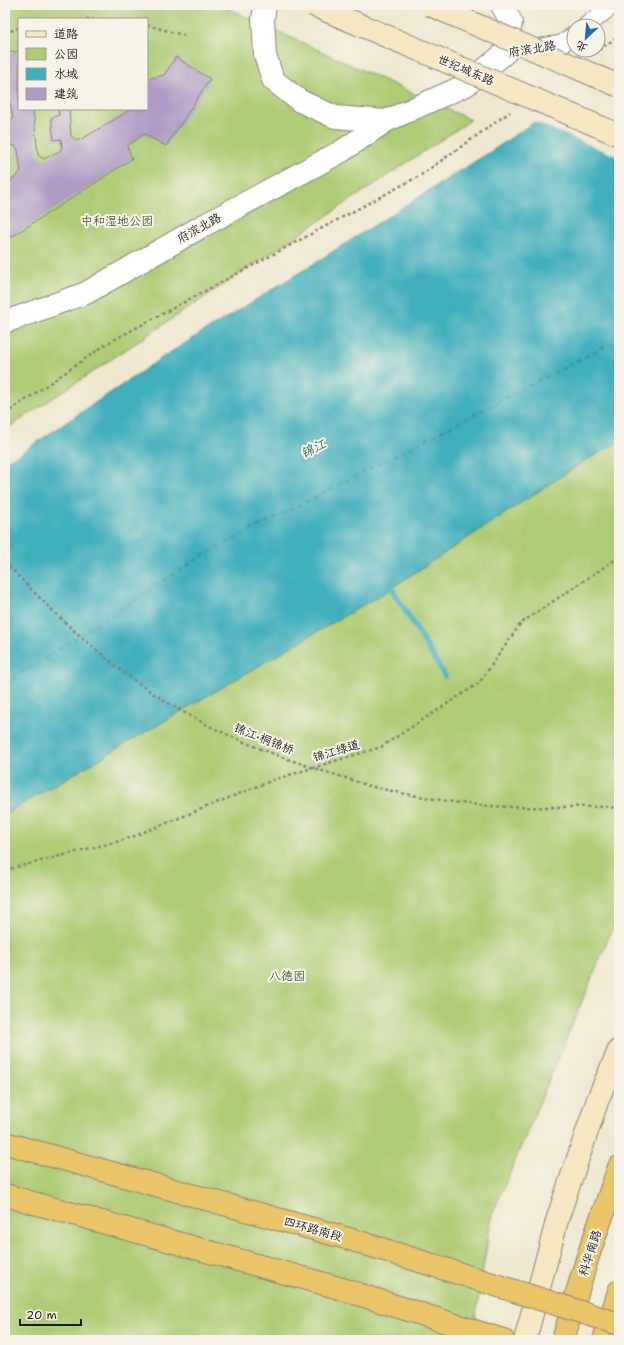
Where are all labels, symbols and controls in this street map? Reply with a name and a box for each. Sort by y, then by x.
legend [18,18,148,110]
north arrow [566,18,606,58]
text: 道路 [54,26,78,42]
street label: 府滨北路 [507,37,557,61]
text: 北 [574,37,590,56]
text: 公园 [54,46,78,62]
street label: 世纪城东路 [435,51,497,89]
text: 水域 [54,66,78,82]
text: 建筑 [54,86,78,102]
street label: 府滨北路 [174,209,224,247]
park label: 中和湿地公园 [81,213,153,229]
water label: 锦江 [298,435,330,462]
street label: 锦江·桐锦桥 [232,720,297,759]
street label: 锦江绿道 [311,736,361,766]
park label: 八德园 [269,968,305,984]
street label: 四环路南段 [282,1213,344,1245]
street label: 科华南路 [575,1228,605,1278]
scale bar [20,1301,81,1327]
text: 20 m [26,1307,57,1323]

